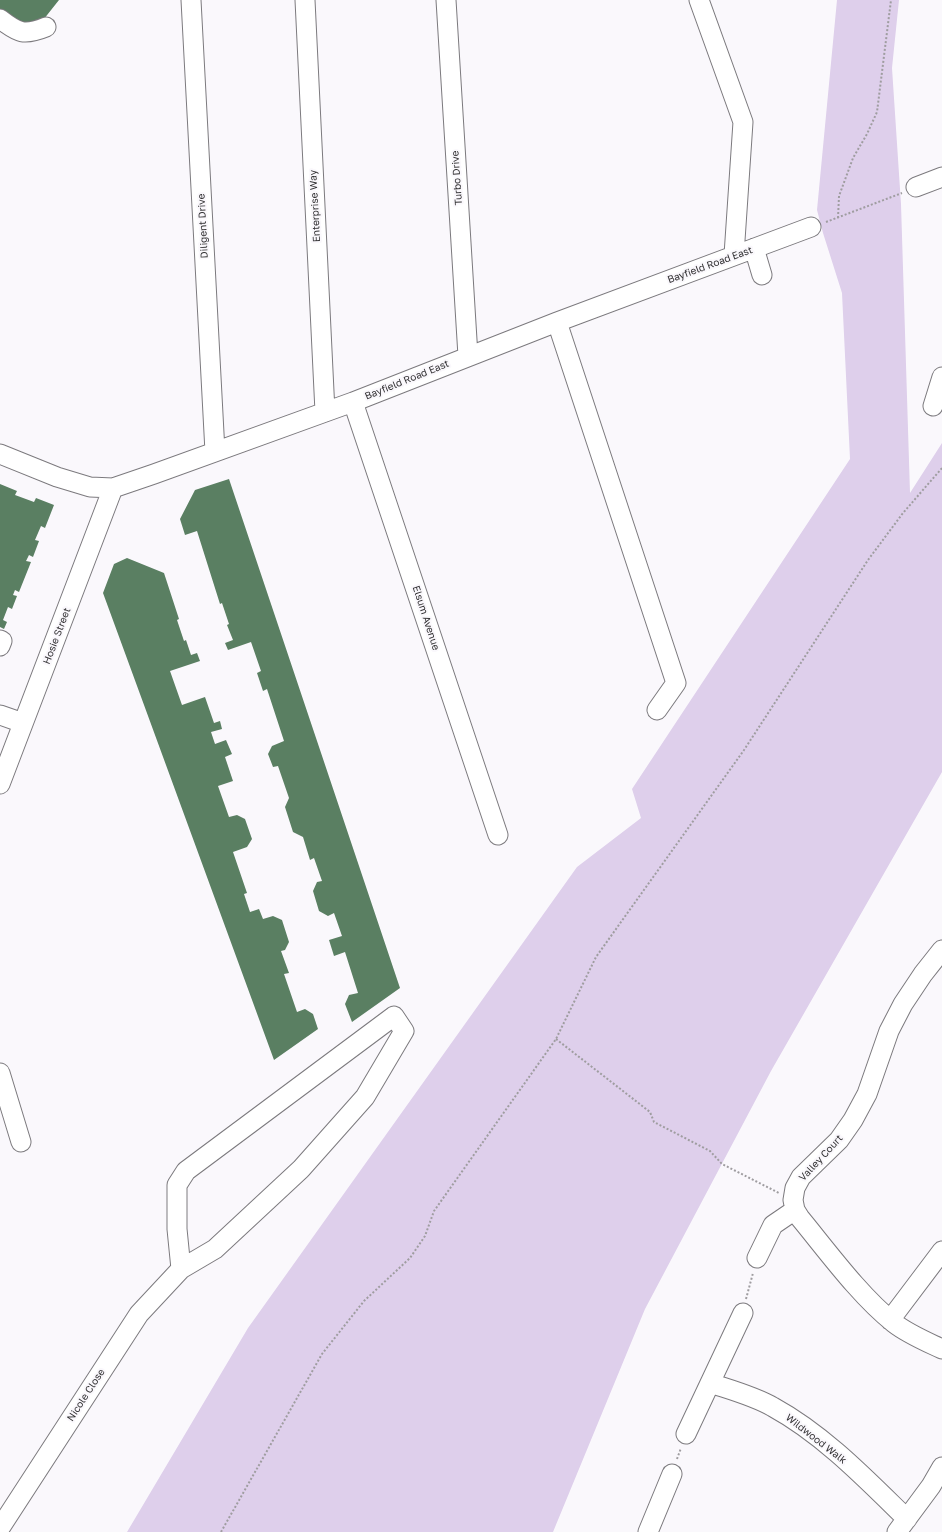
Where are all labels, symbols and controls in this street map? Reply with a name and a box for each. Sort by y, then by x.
street label: Turbo Drive [449,150,465,206]
street label: Enterprise Way [307,170,323,242]
street label: Diligent Drive [195,193,211,259]
street label: Bayfield Road East [666,244,754,286]
street label: Bayfield Road East [363,358,451,402]
street label: Elsum Avenue [410,584,442,652]
street label: Hosie Street [41,606,73,666]
street label: Valley Court [797,1132,845,1184]
street label: Nicole Close [65,1367,107,1423]
street label: Wildwood Walk [783,1412,849,1466]

